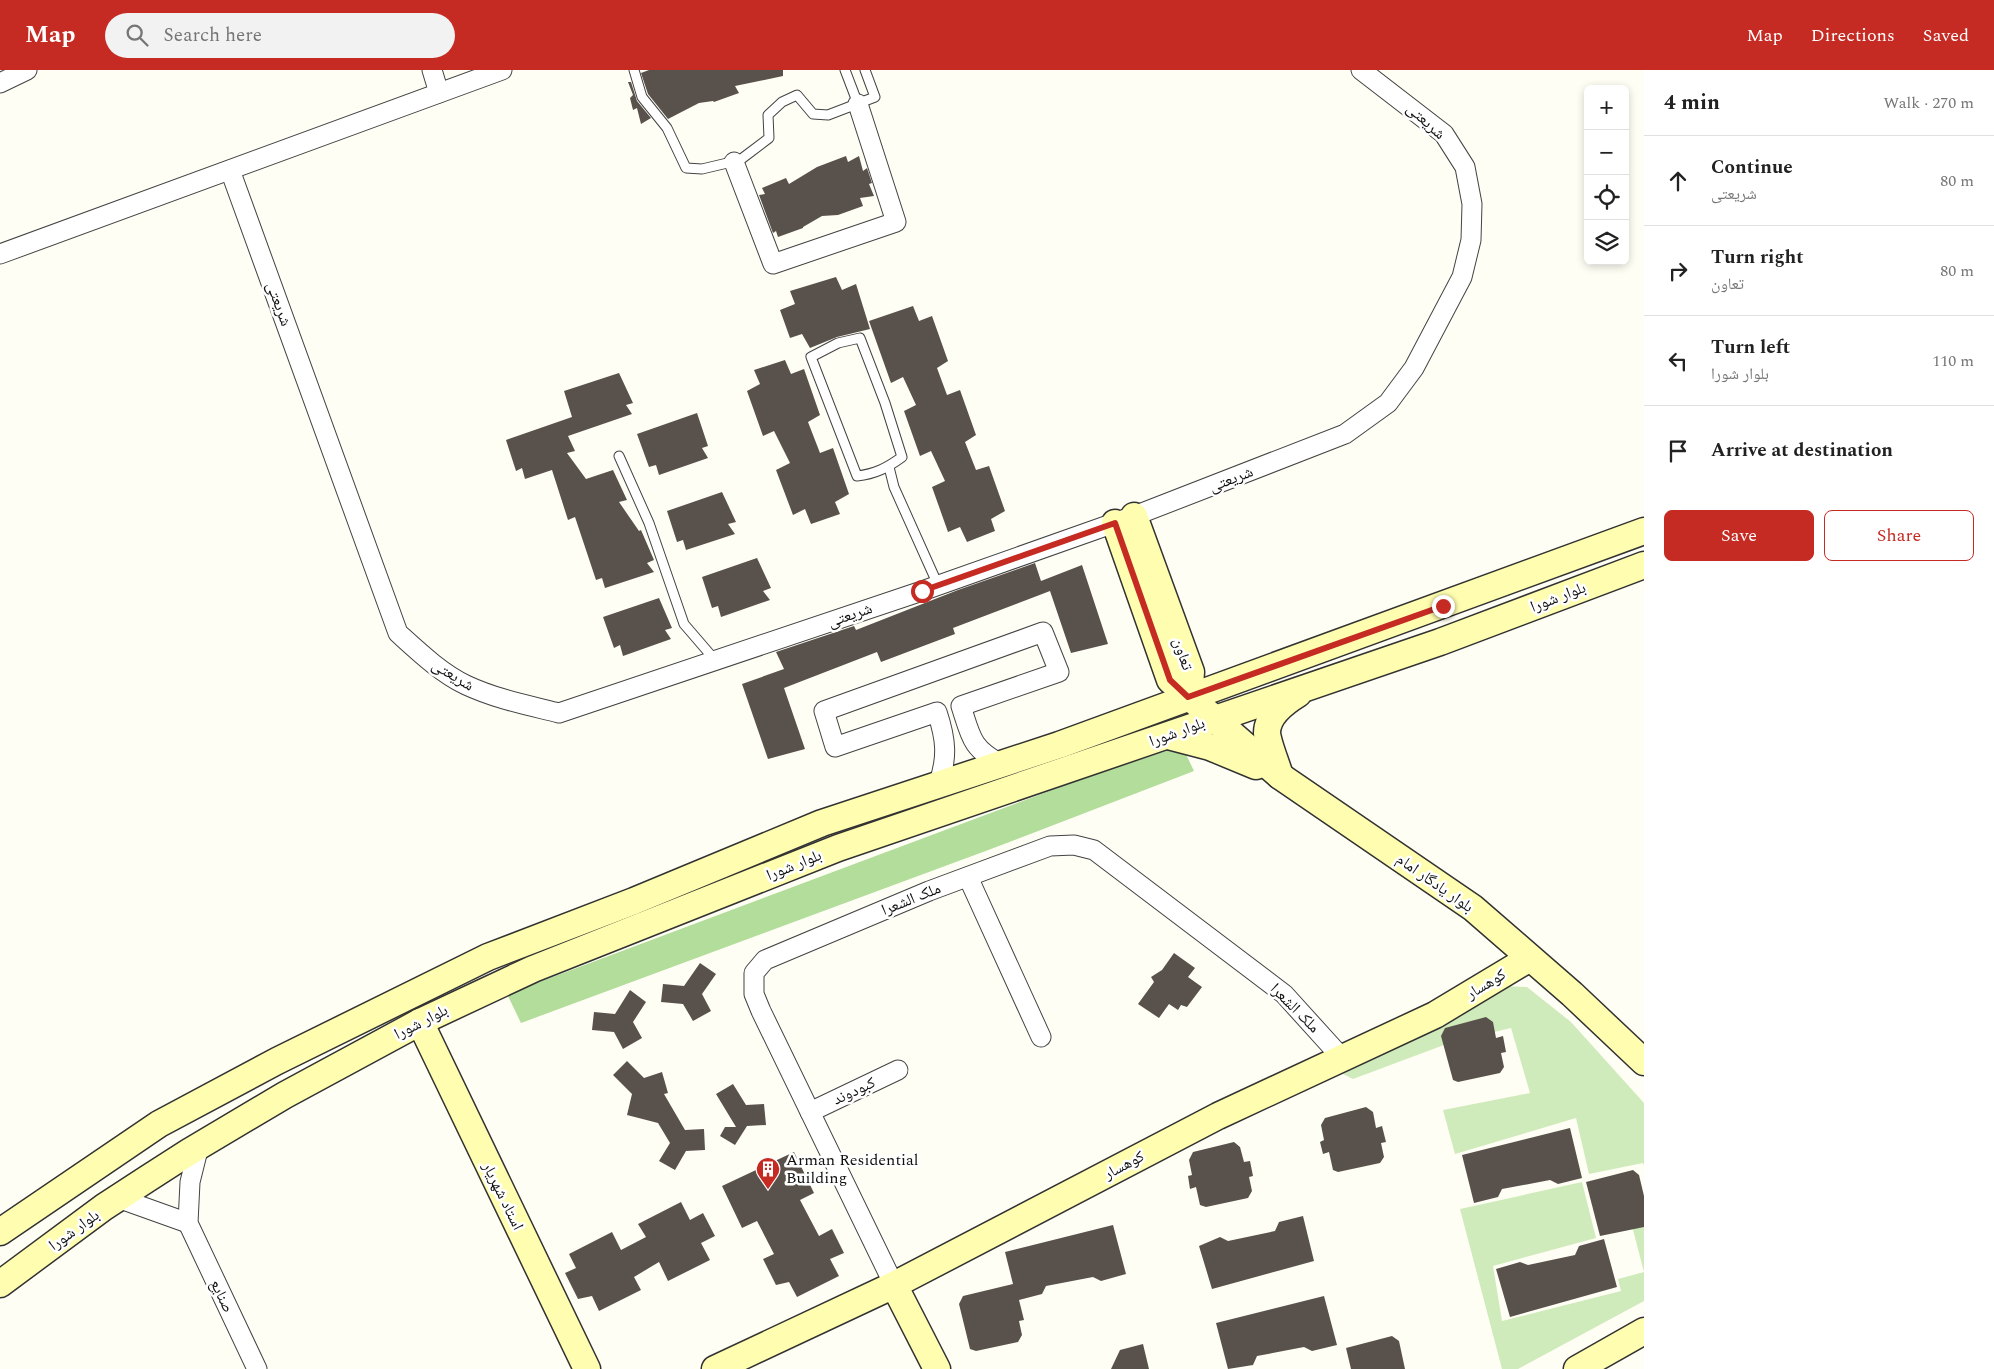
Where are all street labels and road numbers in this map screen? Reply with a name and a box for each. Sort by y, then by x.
street label: شریعتی [1401,97,1451,145]
street label: شریعتی [260,278,298,330]
street label: شریعتی [1205,460,1257,498]
street label: بلوار شورا [1527,575,1589,619]
street label: شریعتی [824,596,876,634]
street label: تعاون [1166,635,1200,674]
street label: شریعتی [427,653,479,697]
street label: بلوار شورا [1146,711,1208,753]
street label: بلوار شورا [763,843,825,887]
street label: بلوار یادگار امام [1391,847,1479,919]
street label: ملک الشعرا [878,876,944,922]
street label: کوهسار [1460,962,1511,1006]
street label: ملک الشعرا [1264,977,1326,1039]
street label: بلوار شورا [390,998,452,1046]
street label: کبودوند [829,1070,880,1111]
street label: کوهسار [1098,1144,1149,1186]
street label: استاد شهریار [476,1157,530,1234]
street label: بلوار شورا [44,1203,104,1257]
street label: صنایع [204,1275,240,1317]

